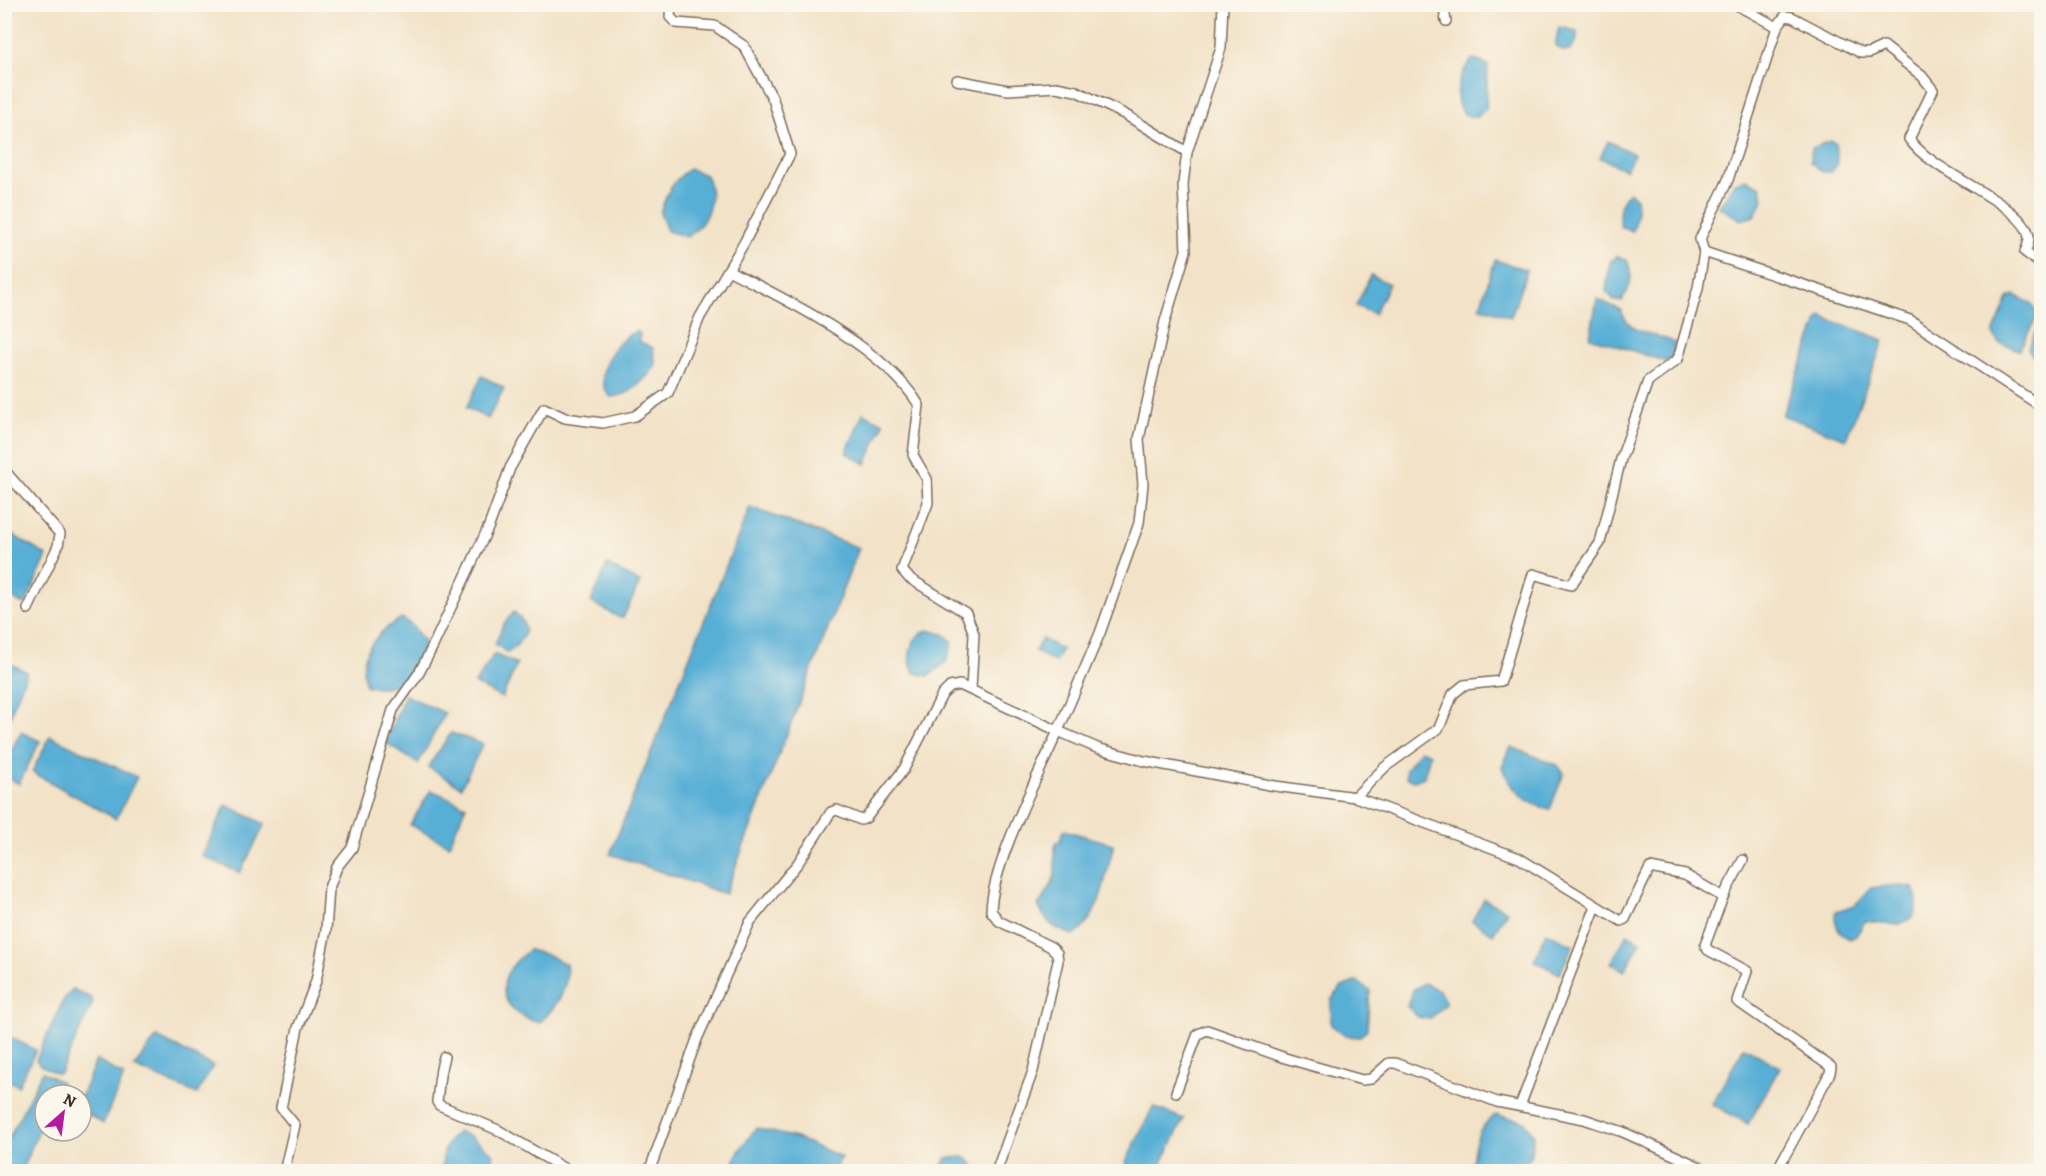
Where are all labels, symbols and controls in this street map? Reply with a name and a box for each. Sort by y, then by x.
north arrow [33,1083,93,1143]
text: N [59,1088,80,1113]

